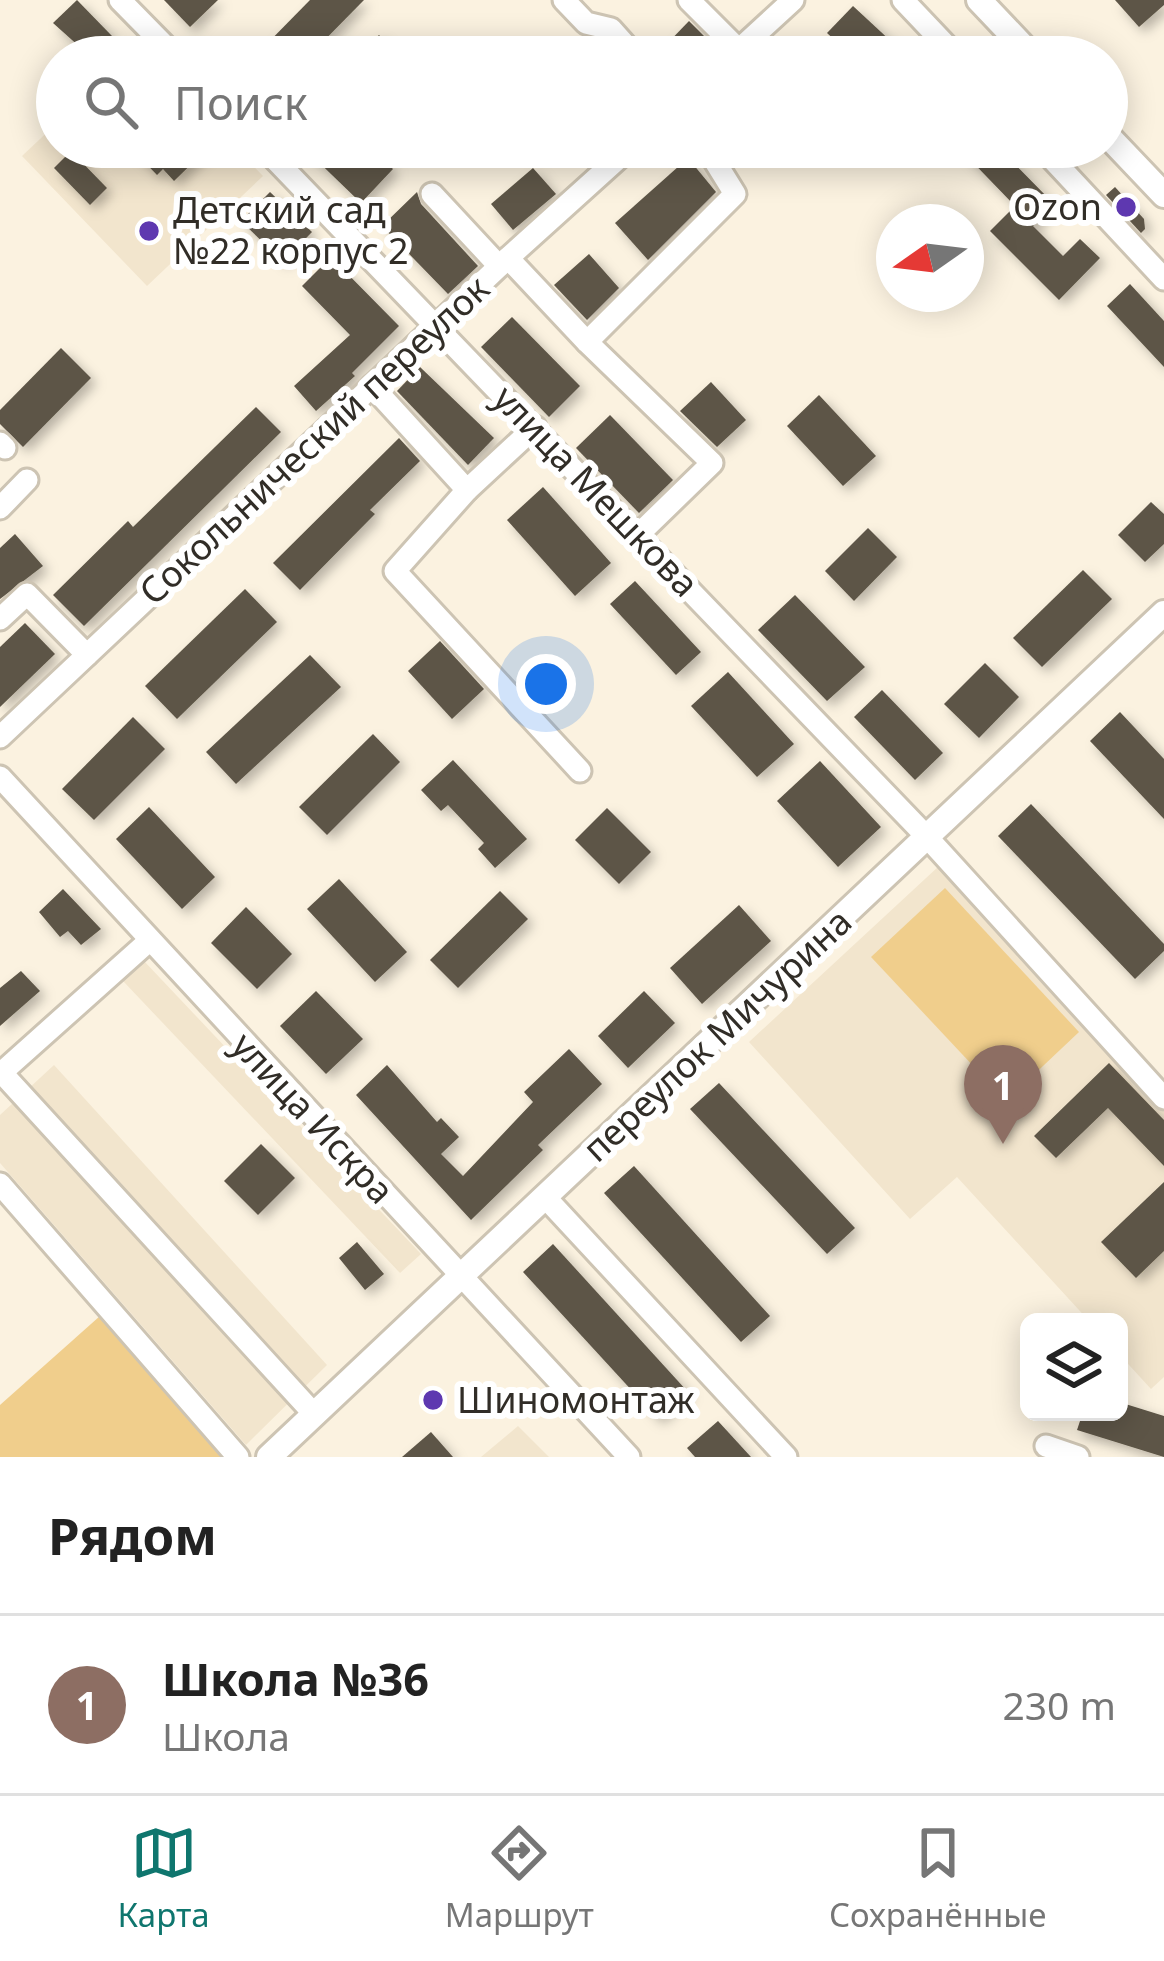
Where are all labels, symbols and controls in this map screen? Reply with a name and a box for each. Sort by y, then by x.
search box [36,36,1128,168]
icon: search [78,69,144,135]
text: Поиск [174,72,308,133]
place label: Ozon [1013,182,1102,231]
place label: Детский сад №22 корпус 2 [173,185,409,275]
marker: Ozon [1113,194,1139,220]
north arrow [876,204,984,312]
marker: Детский сад №22 корпус 2 [136,218,162,244]
street label: Сокольнический переулок [128,264,499,615]
street label: улица Мешкова [483,374,710,607]
your location [516,654,576,714]
street label: переулок Мичурина [572,897,862,1172]
street label: улица Искра [221,1021,405,1214]
pin: 1 [964,1045,1042,1144]
map controls [1020,1313,1128,1421]
button: layers [1020,1313,1128,1421]
place label: Шиномонтаж [457,1375,695,1424]
marker: Шиномонтаж [420,1387,446,1413]
text: Рядом [48,1500,217,1570]
text: Школа №36 [162,1648,429,1709]
text: 1 [76,1678,98,1731]
text: 230 m [1002,1678,1116,1731]
text: Школа [162,1709,290,1762]
tab: Карта [118,1820,210,1937]
tab: Маршрут [445,1820,594,1937]
tab: Сохранённые [829,1820,1046,1937]

